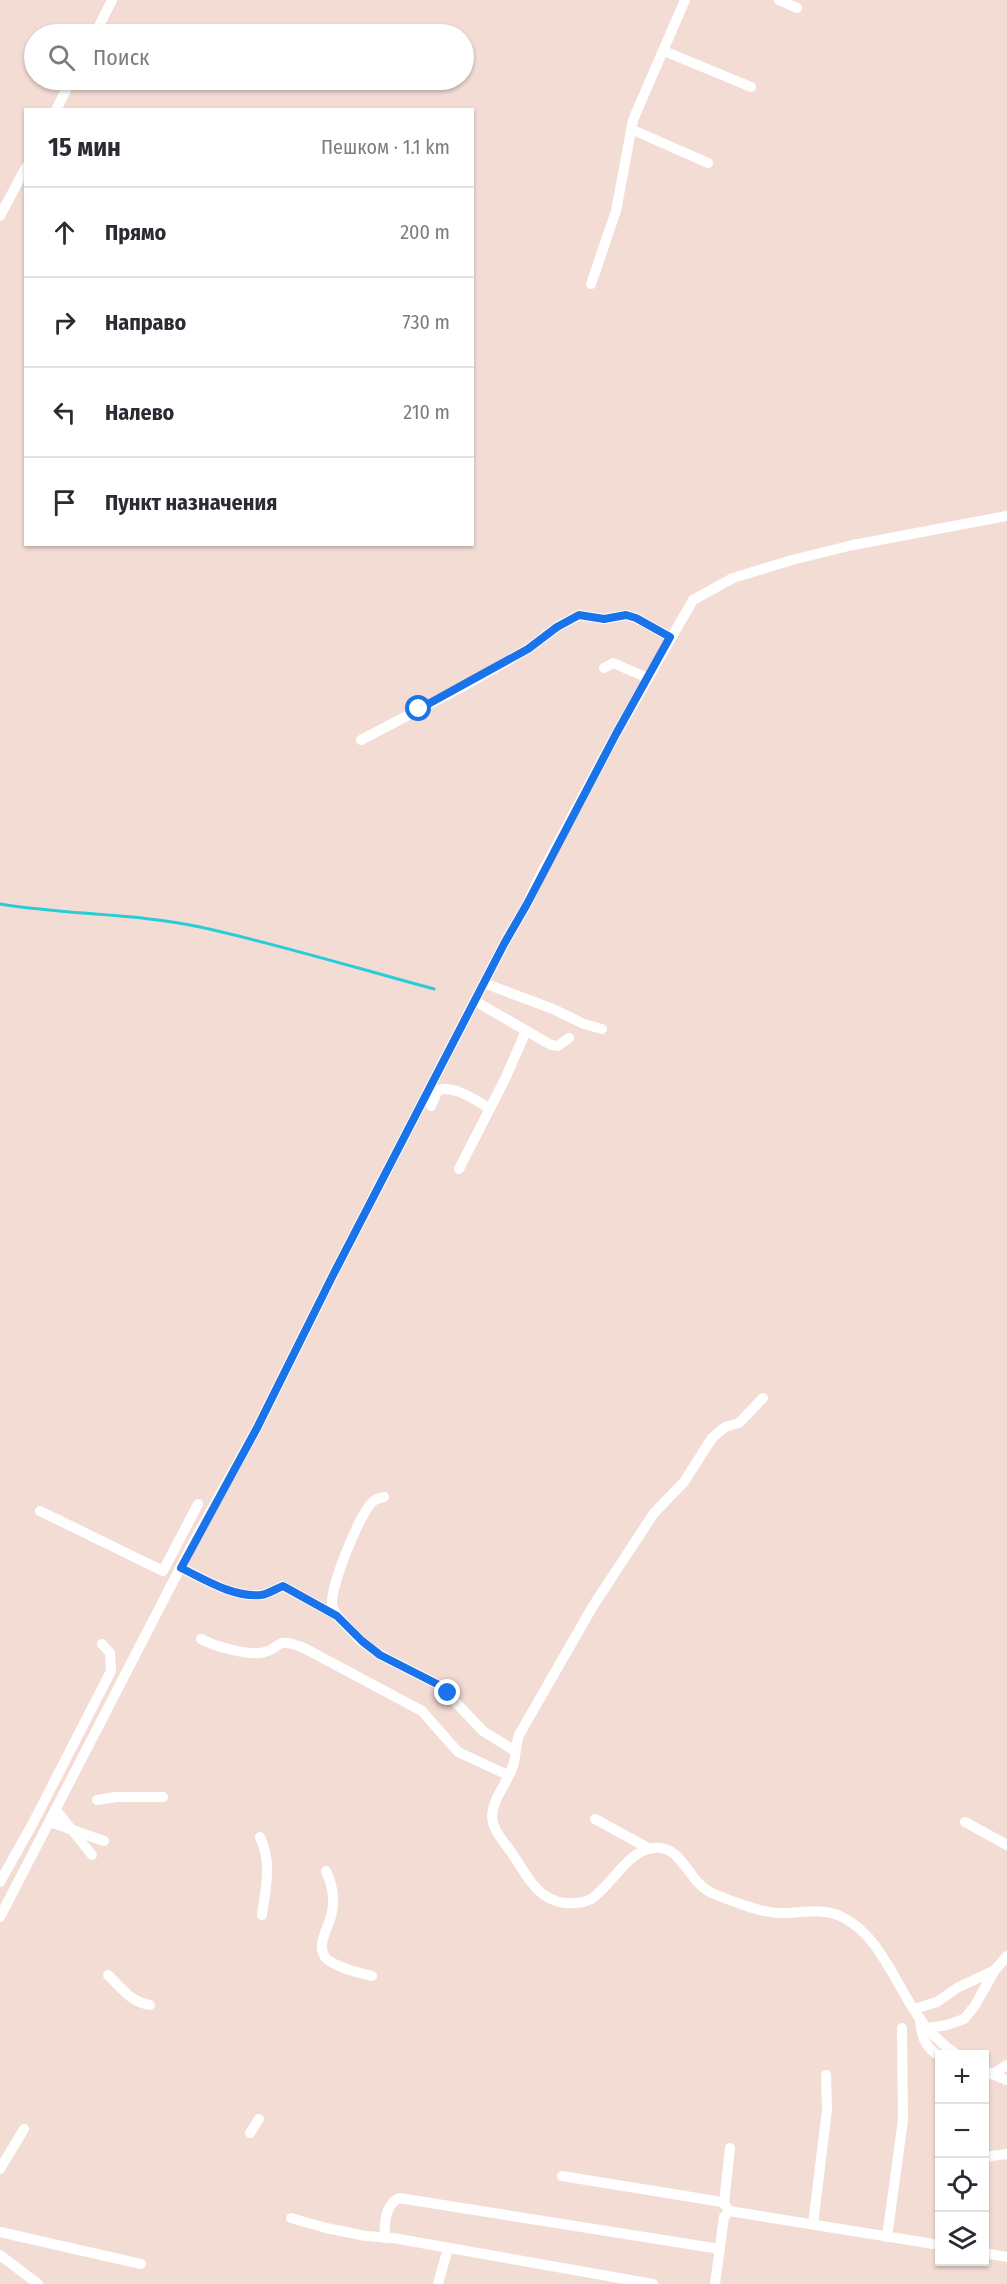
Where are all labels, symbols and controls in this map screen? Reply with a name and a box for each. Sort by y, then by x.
search box [24,24,474,90]
icon: search [45,41,78,74]
text: Поиск [93,44,149,71]
text: 15 мин [48,132,121,163]
text: Пешком · 1.1 km [321,135,450,159]
icon: ahead [48,216,81,249]
text: Прямо [105,219,166,246]
text: 200 m [400,220,450,244]
icon: right [48,306,81,339]
text: Направо [105,309,186,336]
text: 730 m [403,310,450,334]
icon: left [48,396,81,429]
text: Налево [105,399,174,426]
text: 210 m [403,400,450,424]
icon: arrive [48,486,81,519]
text: Пункт назначения [105,489,277,516]
route start [405,695,431,721]
route end [434,1679,460,1705]
map controls [935,2050,989,2266]
button: + [935,2050,989,2104]
button: − [935,2104,989,2158]
button: locate [935,2158,989,2212]
button: layers [935,2212,989,2266]

